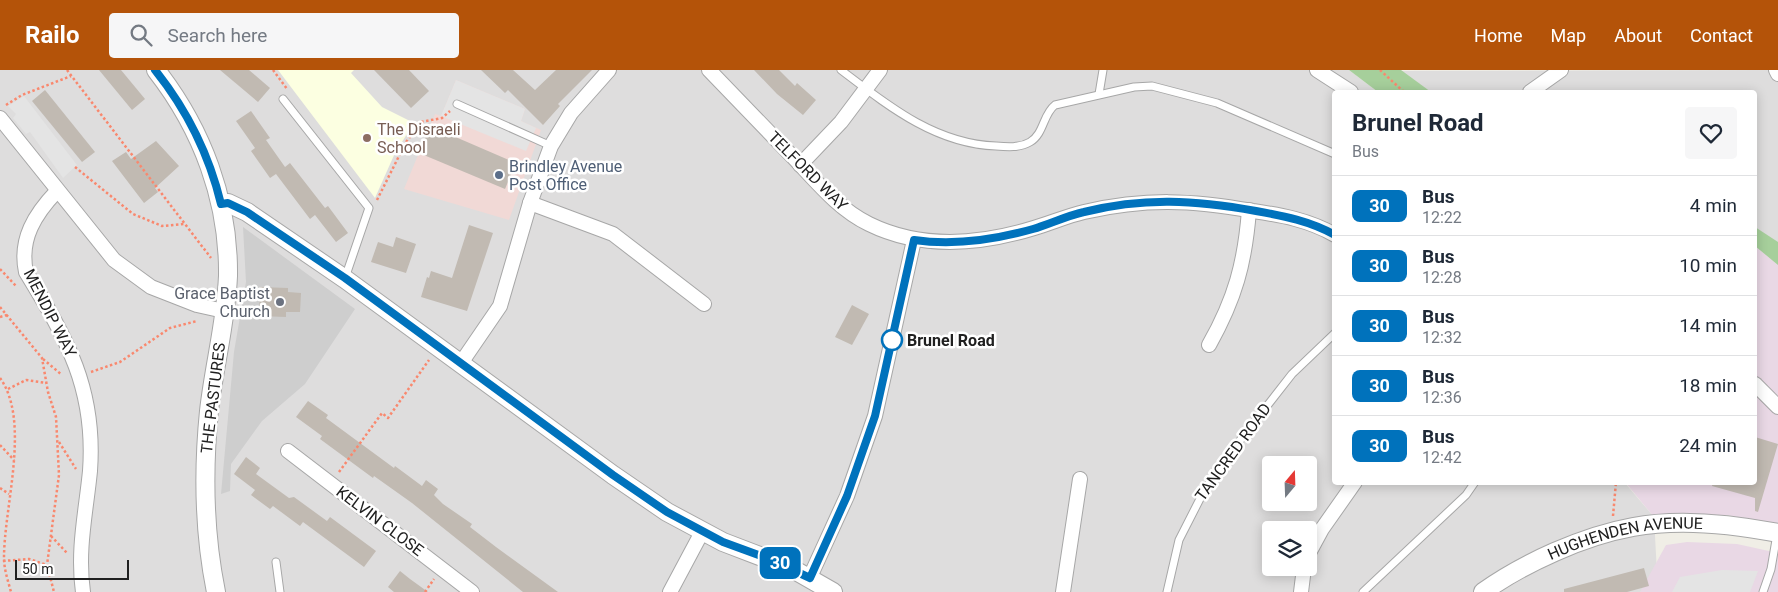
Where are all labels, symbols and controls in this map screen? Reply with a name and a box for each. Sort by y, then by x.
search box [109,13,459,58]
text: Railo [25,21,79,49]
icon: search [127,21,155,49]
text: Search here [167,24,267,47]
text: Home [1474,25,1523,46]
text: Map [1551,25,1586,46]
text: About [1614,25,1662,46]
text: Contact [1690,25,1753,46]
button: heart [1685,107,1737,159]
text: Brunel Road [1352,109,1484,137]
place label: The Disraeli School [377,120,461,157]
street label: TELFORD WAY [764,127,852,215]
marker: The Disraeli School [361,132,373,144]
text: Bus [1352,142,1379,161]
place label: Brindley Avenue Post Office [509,157,622,194]
marker: Brindley Avenue Post Office [493,169,505,181]
text: Bus [1422,185,1455,208]
text: 4 min [1690,194,1737,217]
text: 30 [1369,195,1390,216]
text: 12:22 [1422,208,1462,227]
text: Bus [1422,245,1455,268]
text: 10 min [1679,254,1737,277]
text: 30 [1369,255,1390,276]
street label: MENDIP WAY [20,266,81,361]
text: 12:28 [1422,268,1462,287]
place label: Grace Baptist Church [174,284,270,321]
marker: Grace Baptist Church [274,296,286,308]
text: Bus [1422,305,1455,328]
text: 14 min [1679,314,1737,337]
text: 30 [1369,315,1390,336]
text: 12:32 [1422,328,1462,347]
marker: Brunel Road [881,329,903,351]
place label: Brunel Road [907,331,995,350]
street label: THE PASTURES [197,342,229,454]
text: Bus [1422,365,1455,388]
text: 18 min [1679,374,1737,397]
text: 30 [1369,375,1390,396]
text: 12:36 [1422,388,1462,407]
street label: TANCRED ROAD [1191,399,1275,505]
text: Bus [1422,425,1455,448]
text: 24 min [1679,434,1737,457]
text: 30 [1369,435,1390,456]
text: 12:42 [1422,448,1462,467]
north arrow [1262,456,1318,511]
map controls [1262,456,1317,576]
street label: KELVIN CLOSE [333,482,427,560]
street label: HUGHENDEN AVENUE [1544,513,1703,563]
button: layers [1262,521,1317,576]
line badge: 30 [758,547,802,579]
text: 30 [770,552,790,573]
scale bar [15,557,129,580]
text: 50 m [22,561,54,577]

